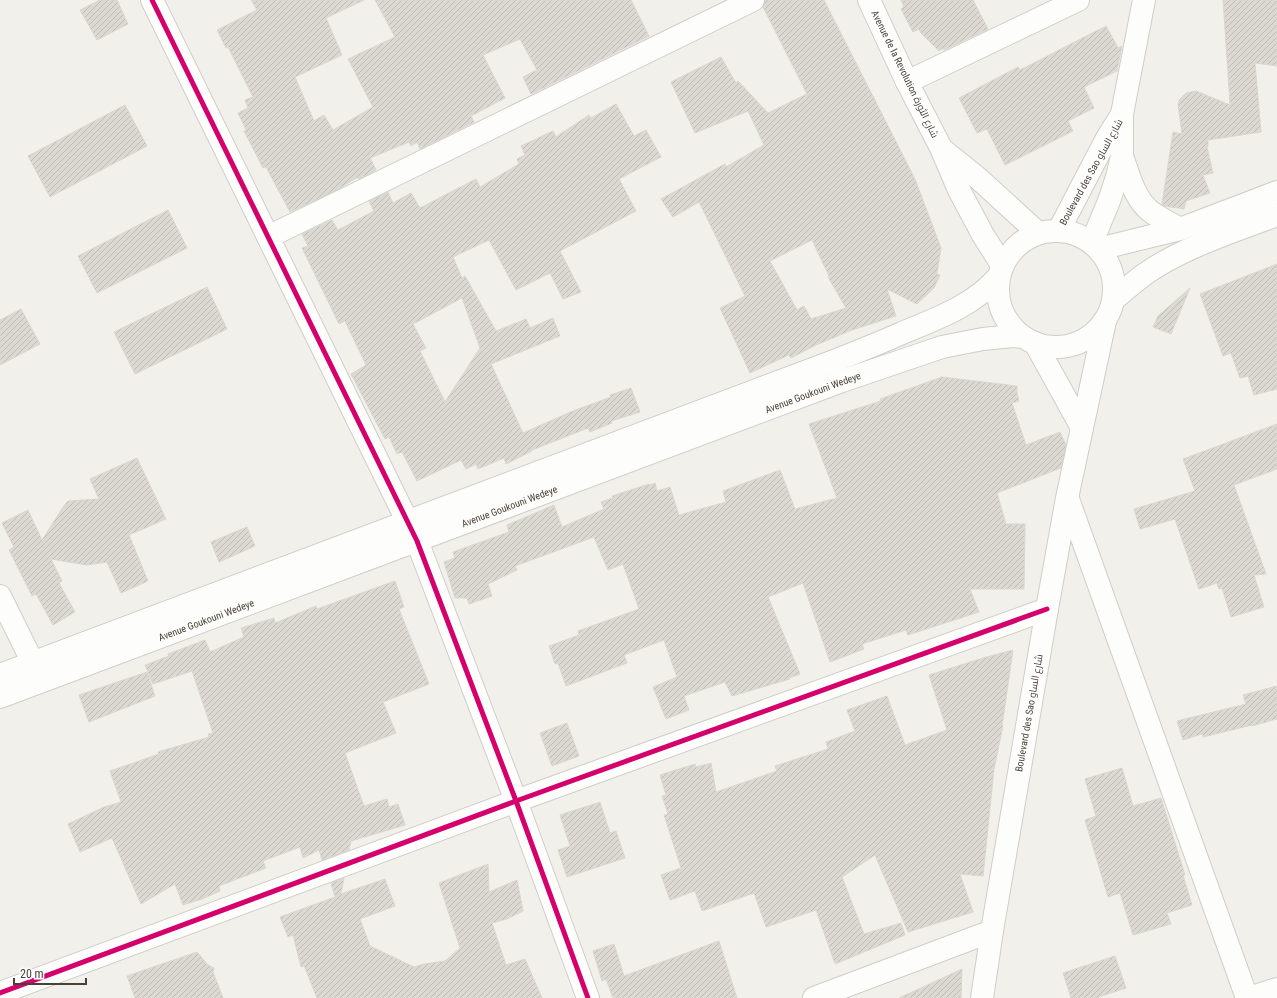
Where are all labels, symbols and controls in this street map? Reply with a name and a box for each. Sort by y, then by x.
street label: Avenue de la Revolution شارع الثورة [868,8,941,140]
street label: Boulevard des Sao شارع الساو [1057,117,1126,227]
street label: Avenue Goukouni Wedeye [763,369,862,415]
street label: Avenue Goukouni Wedeye [460,483,559,529]
street label: Avenue Goukouni Wedeye [157,597,256,643]
street label: Boulevard des Sao شارع الساو [1013,653,1046,773]
scale bar [14,960,86,986]
text: 20 m [20,967,44,981]

